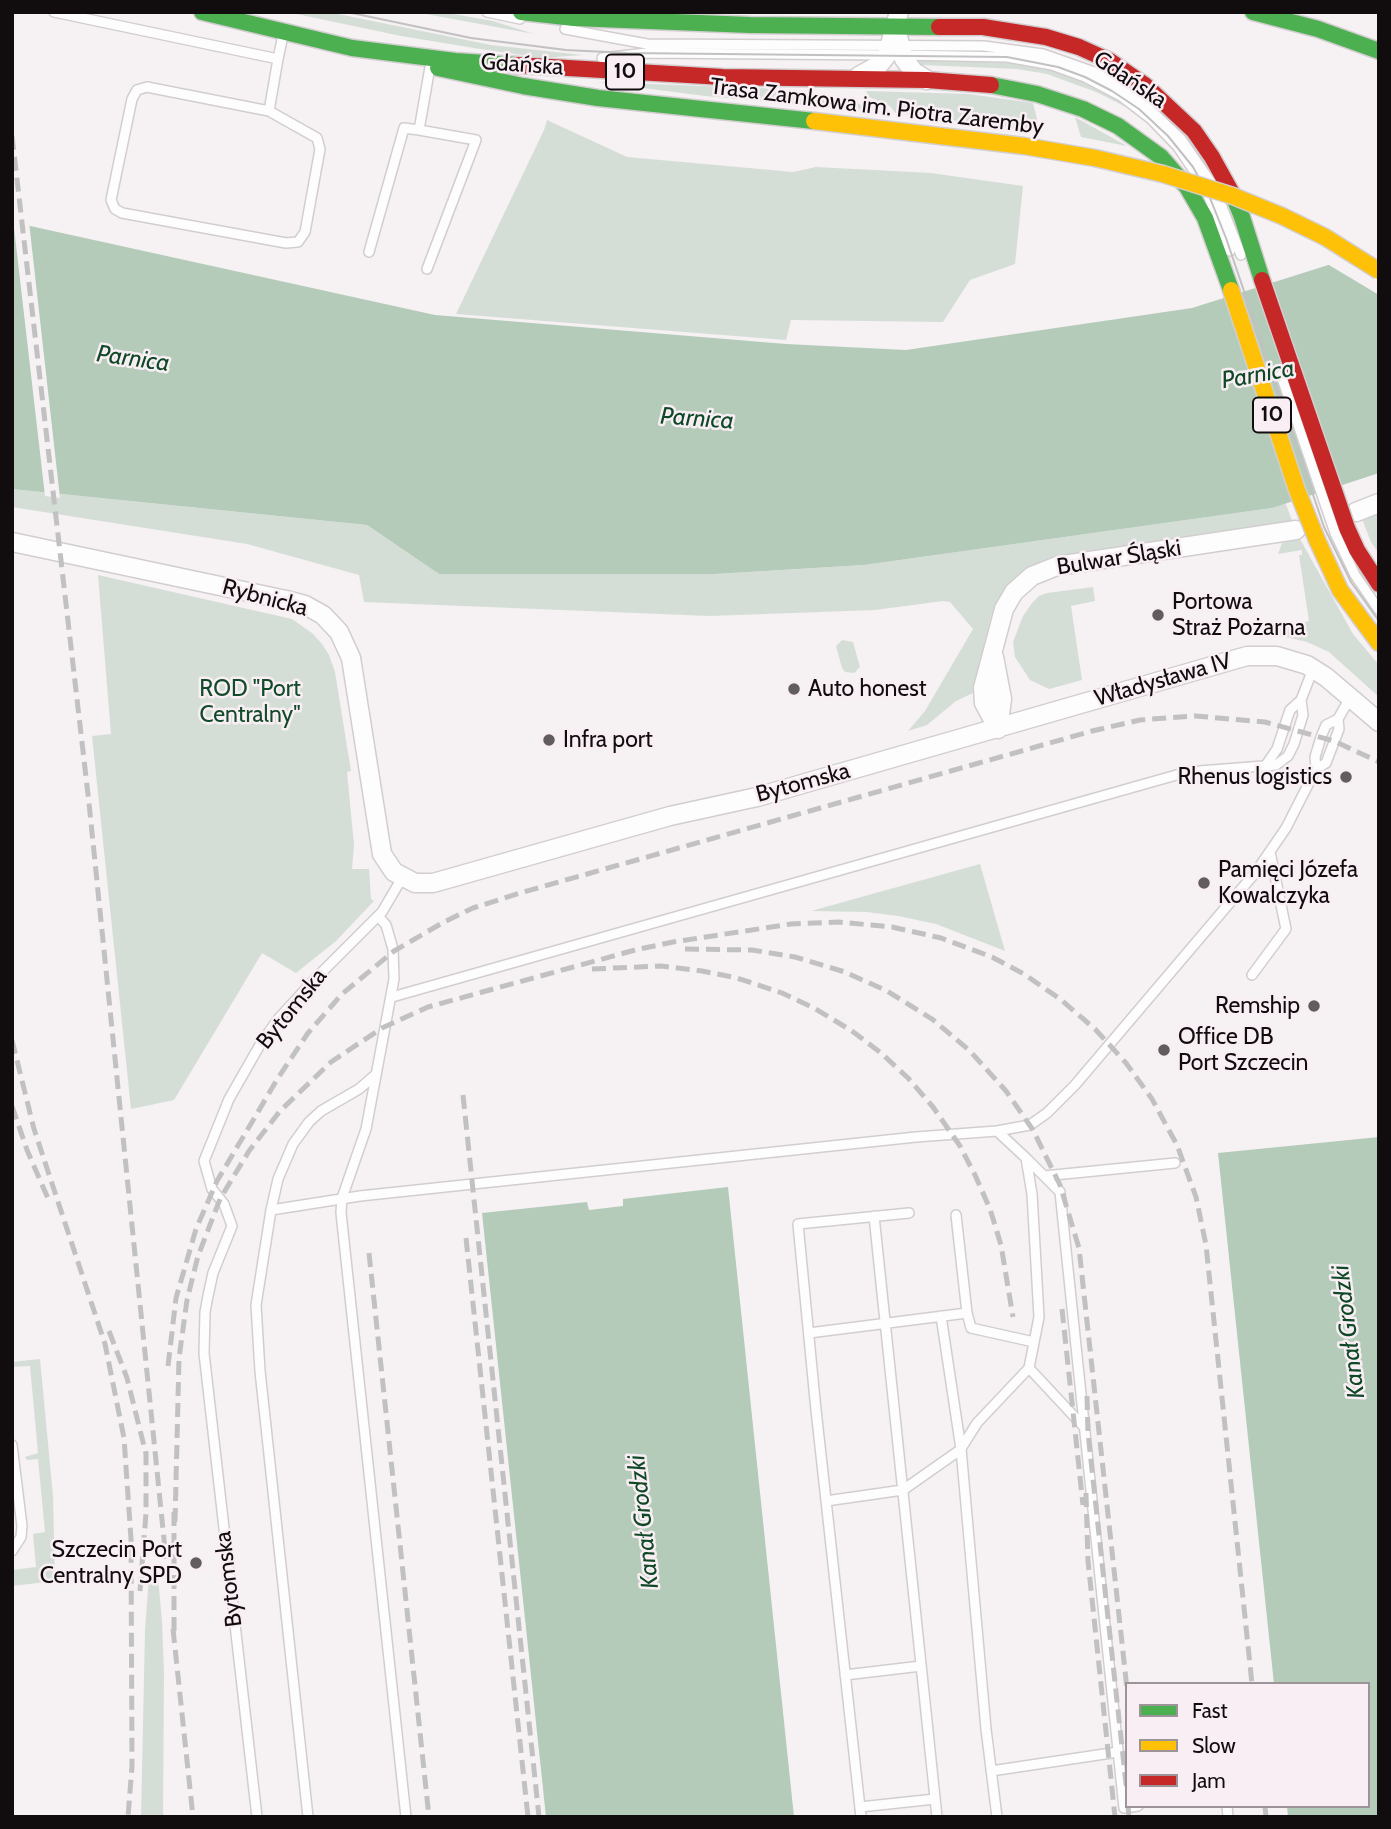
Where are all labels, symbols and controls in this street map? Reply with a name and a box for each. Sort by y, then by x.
street label: Gdańska [1088,45,1172,115]
street label: Gdańska [480,48,564,82]
road number: 10 [606,55,644,90]
street label: Trasa Zamkowa im. Piotra Zaremby [709,73,1045,141]
water label: Parnica [95,340,171,378]
water label: Parnica [1219,354,1297,396]
road number: 10 [1253,398,1291,432]
water label: Parnica [659,402,735,436]
street label: Bulwar Śląski [1055,535,1183,581]
street label: Rybnicka [219,573,311,623]
place label: Portowa Straż Pożarna [1172,588,1306,642]
marker: Portowa Straż Pożarna [1150,607,1166,623]
street label: Władysława IV [1091,647,1235,713]
park label: ROD "Port Centralny" [199,675,301,729]
place label: Auto honest [808,675,926,703]
marker: Auto honest [786,681,802,697]
place label: Infra port [563,726,653,754]
marker: Infra port [541,732,557,748]
street label: Bytomska [753,757,853,809]
place label: Rhenus logistics [1178,763,1332,791]
marker: Rhenus logistics [1338,769,1354,785]
place label: Pamięci Józefa Kowalczyka [1218,856,1358,910]
marker: Pamięci Józefa Kowalczyka [1196,875,1212,891]
street label: Bytomska [251,963,333,1055]
place label: Remship [1215,992,1300,1020]
marker: Remship [1306,998,1322,1014]
place label: Office DB Port Szczecin [1178,1023,1308,1077]
marker: Office DB Port Szczecin [1156,1042,1172,1058]
water label: Kanał Grodzki [1327,1264,1371,1400]
water label: Kanał Grodzki [623,1454,665,1590]
street label: Bytomska [209,1530,249,1628]
place label: Szczecin Port Centralny SPD [40,1536,182,1590]
marker: Szczecin Port Centralny SPD [188,1555,204,1571]
legend [1125,1682,1370,1808]
text: Fast [1192,1698,1228,1723]
text: Slow [1192,1733,1236,1758]
text: Jam [1192,1768,1226,1793]

